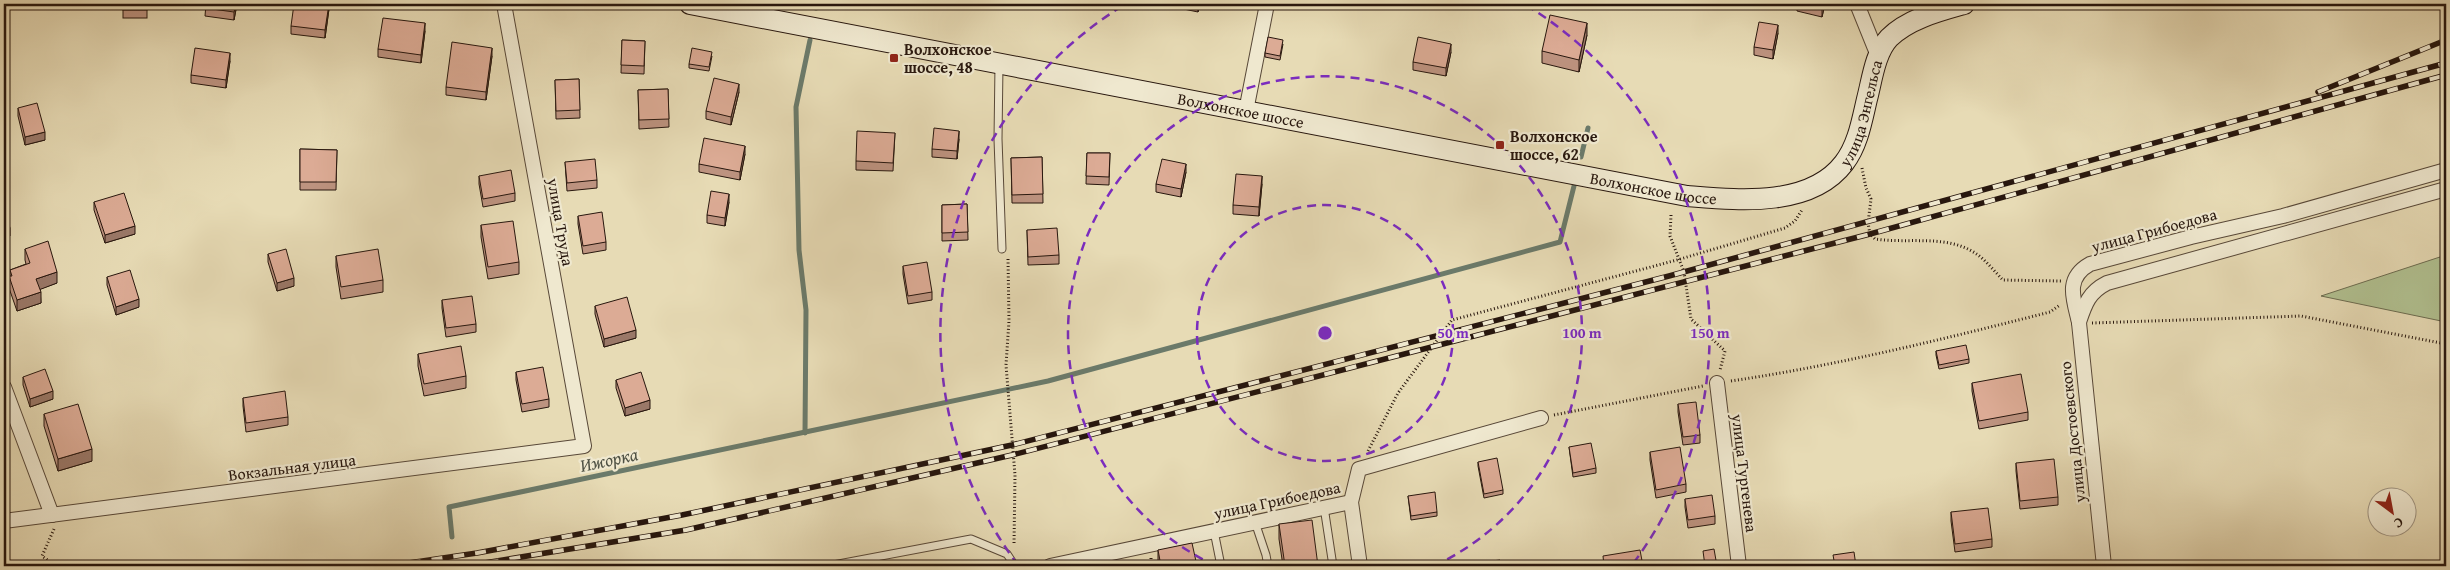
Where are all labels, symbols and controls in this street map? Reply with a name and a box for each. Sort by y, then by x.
place label: Волхонское шоссе, 48 [904,37,992,79]
marker: Волхонское шоссе, 48 [888,52,900,64]
street label: улица Энгельса [1833,56,1888,173]
street label: Волхонское шоссе [1176,86,1306,134]
place label: Волхонское шоссе, 62 [1510,124,1598,166]
marker: Волхонское шоссе, 62 [1494,139,1506,151]
street label: Волхонское шоссе [1588,166,1717,210]
street label: улица Труда [541,175,581,268]
street label: улица Грибоедова [2088,202,2220,259]
text: 50 m [1437,322,1469,343]
text: 100 m [1562,322,1602,343]
text: 150 m [1690,322,1730,343]
centre of rings [1316,324,1334,342]
street label: улица Достоевского [2053,360,2091,505]
street label: улица Тургенева [1726,412,1764,534]
water label: Ижорка [577,440,641,479]
street label: Вокзальная улица [227,447,357,487]
street label: улица Грибоедова [1211,475,1343,525]
north arrow [2368,488,2418,538]
text: С [2390,512,2408,534]

